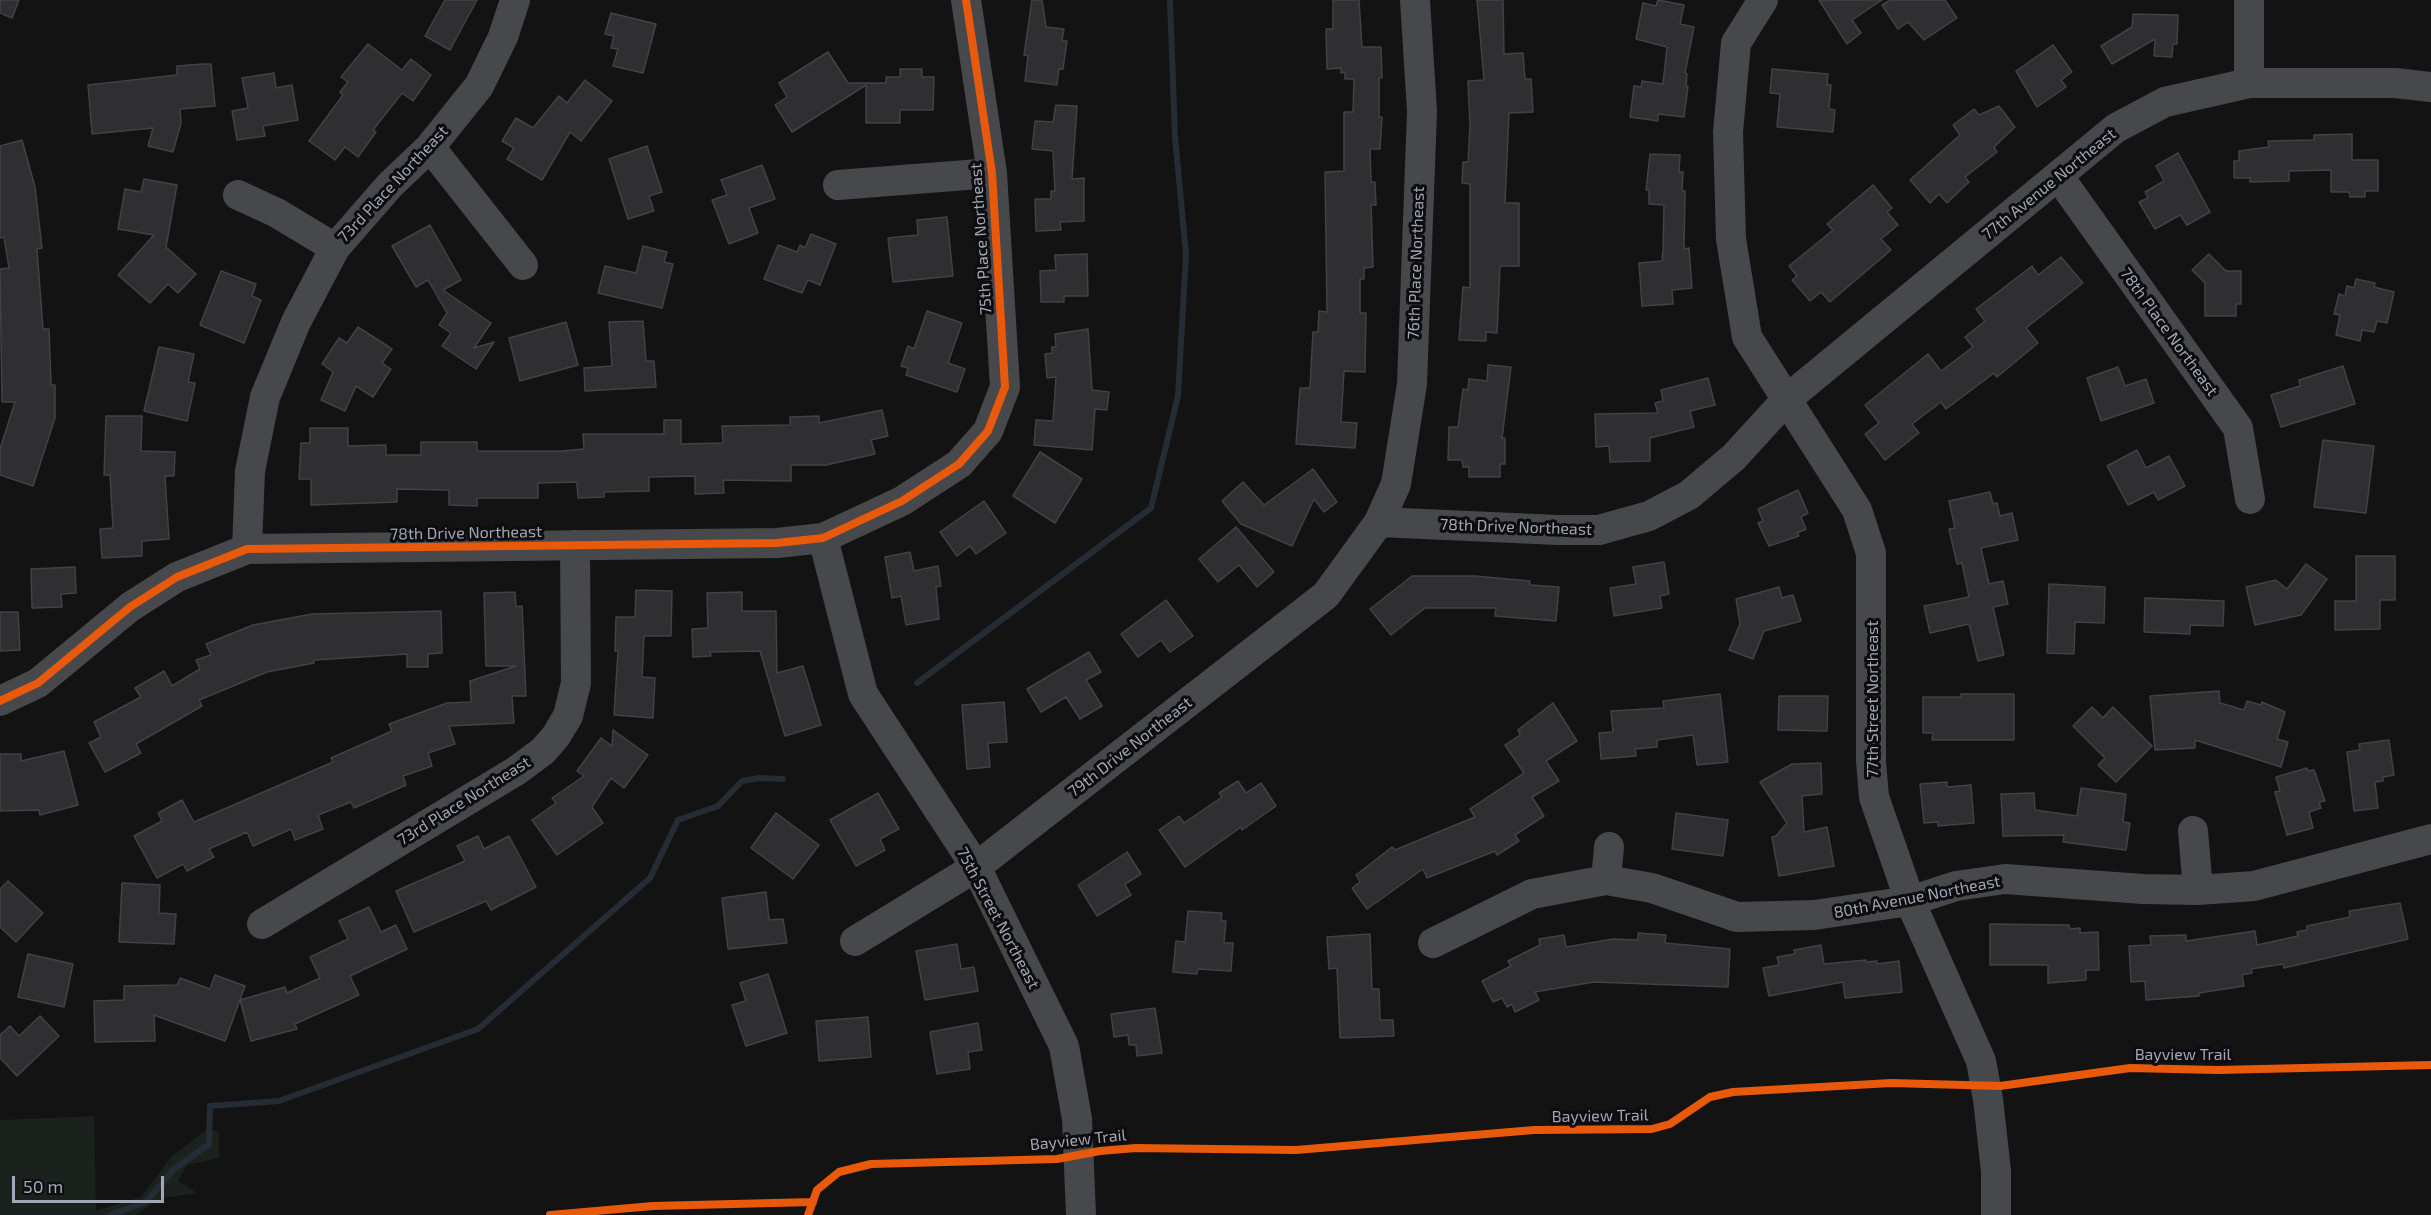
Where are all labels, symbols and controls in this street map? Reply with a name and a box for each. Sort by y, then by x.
street label: 73rd Place Northeast [334,122,452,246]
street label: 77th Avenue Northeast [1978,124,2120,244]
street label: 75th Place Northeast [966,162,996,316]
street label: 76th Place Northeast [1404,186,1428,340]
street label: 78th Place Northeast [2116,264,2222,400]
street label: 78th Drive Northeast [1440,515,1592,539]
street label: 78th Drive Northeast [390,522,542,544]
street label: 77th Street Northeast [1863,620,1883,778]
street label: 79th Drive Northeast [1064,693,1196,801]
street label: 73rd Place Northeast [394,752,534,850]
street label: 75th Street Northeast [953,844,1043,992]
street label: 80th Avenue Northeast [1832,871,2002,923]
street label: Bayview Trail [2135,1045,2231,1065]
street label: Bayview Trail [1551,1106,1649,1126]
street label: Bayview Trail [1029,1125,1127,1155]
scale bar [15,1164,166,1202]
text: 50 m [23,1175,63,1197]

